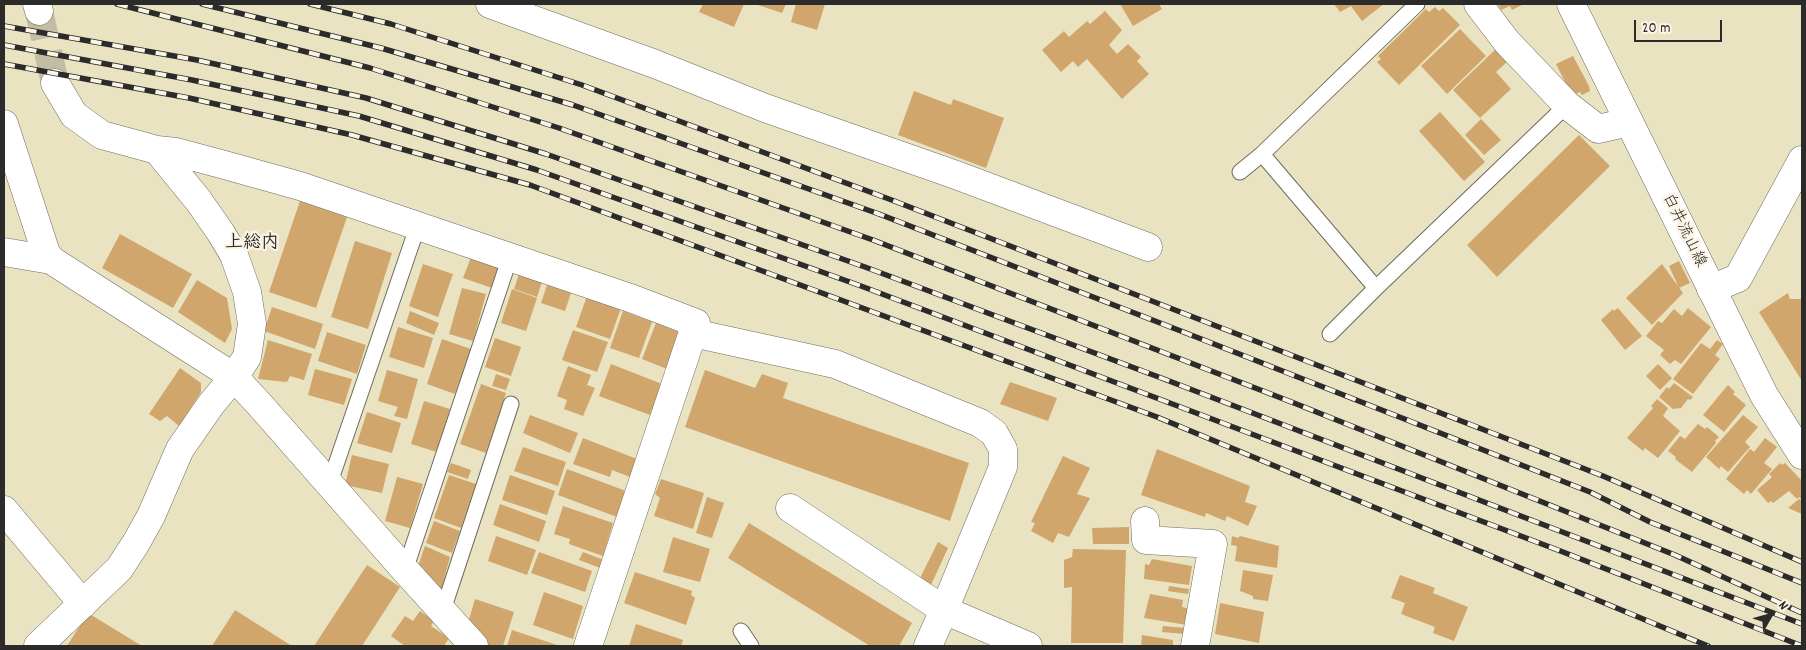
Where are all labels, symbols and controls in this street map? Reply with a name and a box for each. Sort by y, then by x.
scale bar [1636,10,1724,42]
text: 20 m [1642,18,1670,40]
street label: 白井流山線 [1657,191,1709,271]
district label: 上総内 [225,234,279,256]
north arrow [1746,590,1796,640]
text: N [1773,597,1793,615]

